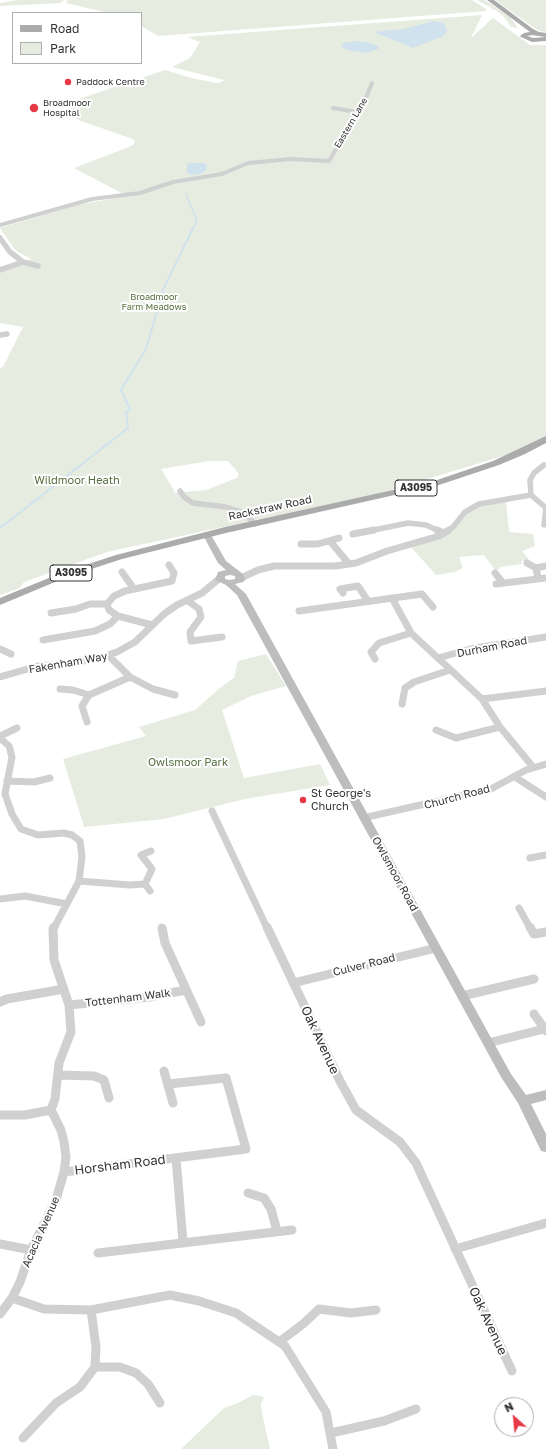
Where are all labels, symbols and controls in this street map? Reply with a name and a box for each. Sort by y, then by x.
legend [12,12,142,64]
text: Road [50,21,79,36]
text: Park [50,41,76,56]
marker: Paddock Centre [63,77,73,87]
place label: Paddock Centre [76,77,145,87]
street label: Eastern Lane [332,96,370,150]
place label: Broadmoor Hospital [43,98,91,119]
marker: Broadmoor Hospital [28,102,40,114]
park label: Broadmoor Farm Meadows [122,292,186,313]
park label: Wildmoor Heath [34,474,120,488]
road number: A3095 [395,480,437,496]
street label: Rackstraw Road [227,493,313,523]
road number: A3095 [50,565,92,581]
street label: Durham Road [456,634,528,660]
street label: Fakenham Way [28,650,108,676]
park label: Owlsmoor Park [148,756,228,770]
street label: Church Road [423,782,491,812]
place label: St George's Church [311,787,371,813]
marker: St George's Church [298,795,308,805]
street label: Owlsmoor Road [369,834,421,914]
street label: Culver Road [331,951,397,979]
street label: Tottenham Walk [85,986,171,1010]
street label: Oak Avenue [297,1003,343,1077]
street label: Horsham Road [74,1152,166,1178]
street label: Acacia Avenue [19,1195,63,1269]
street label: Oak Avenue [465,1284,511,1358]
north arrow [494,1397,534,1437]
text: N [502,1399,515,1414]

